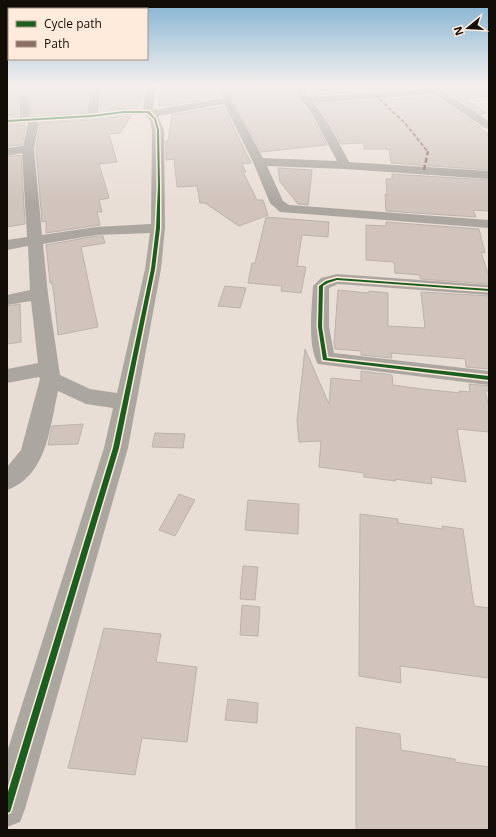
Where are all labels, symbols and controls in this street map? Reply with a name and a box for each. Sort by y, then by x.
legend [8,8,148,60]
north arrow [448,8,488,48]
text: Cycle path [44,15,102,32]
text: N [449,25,467,38]
text: Path [44,35,70,52]

